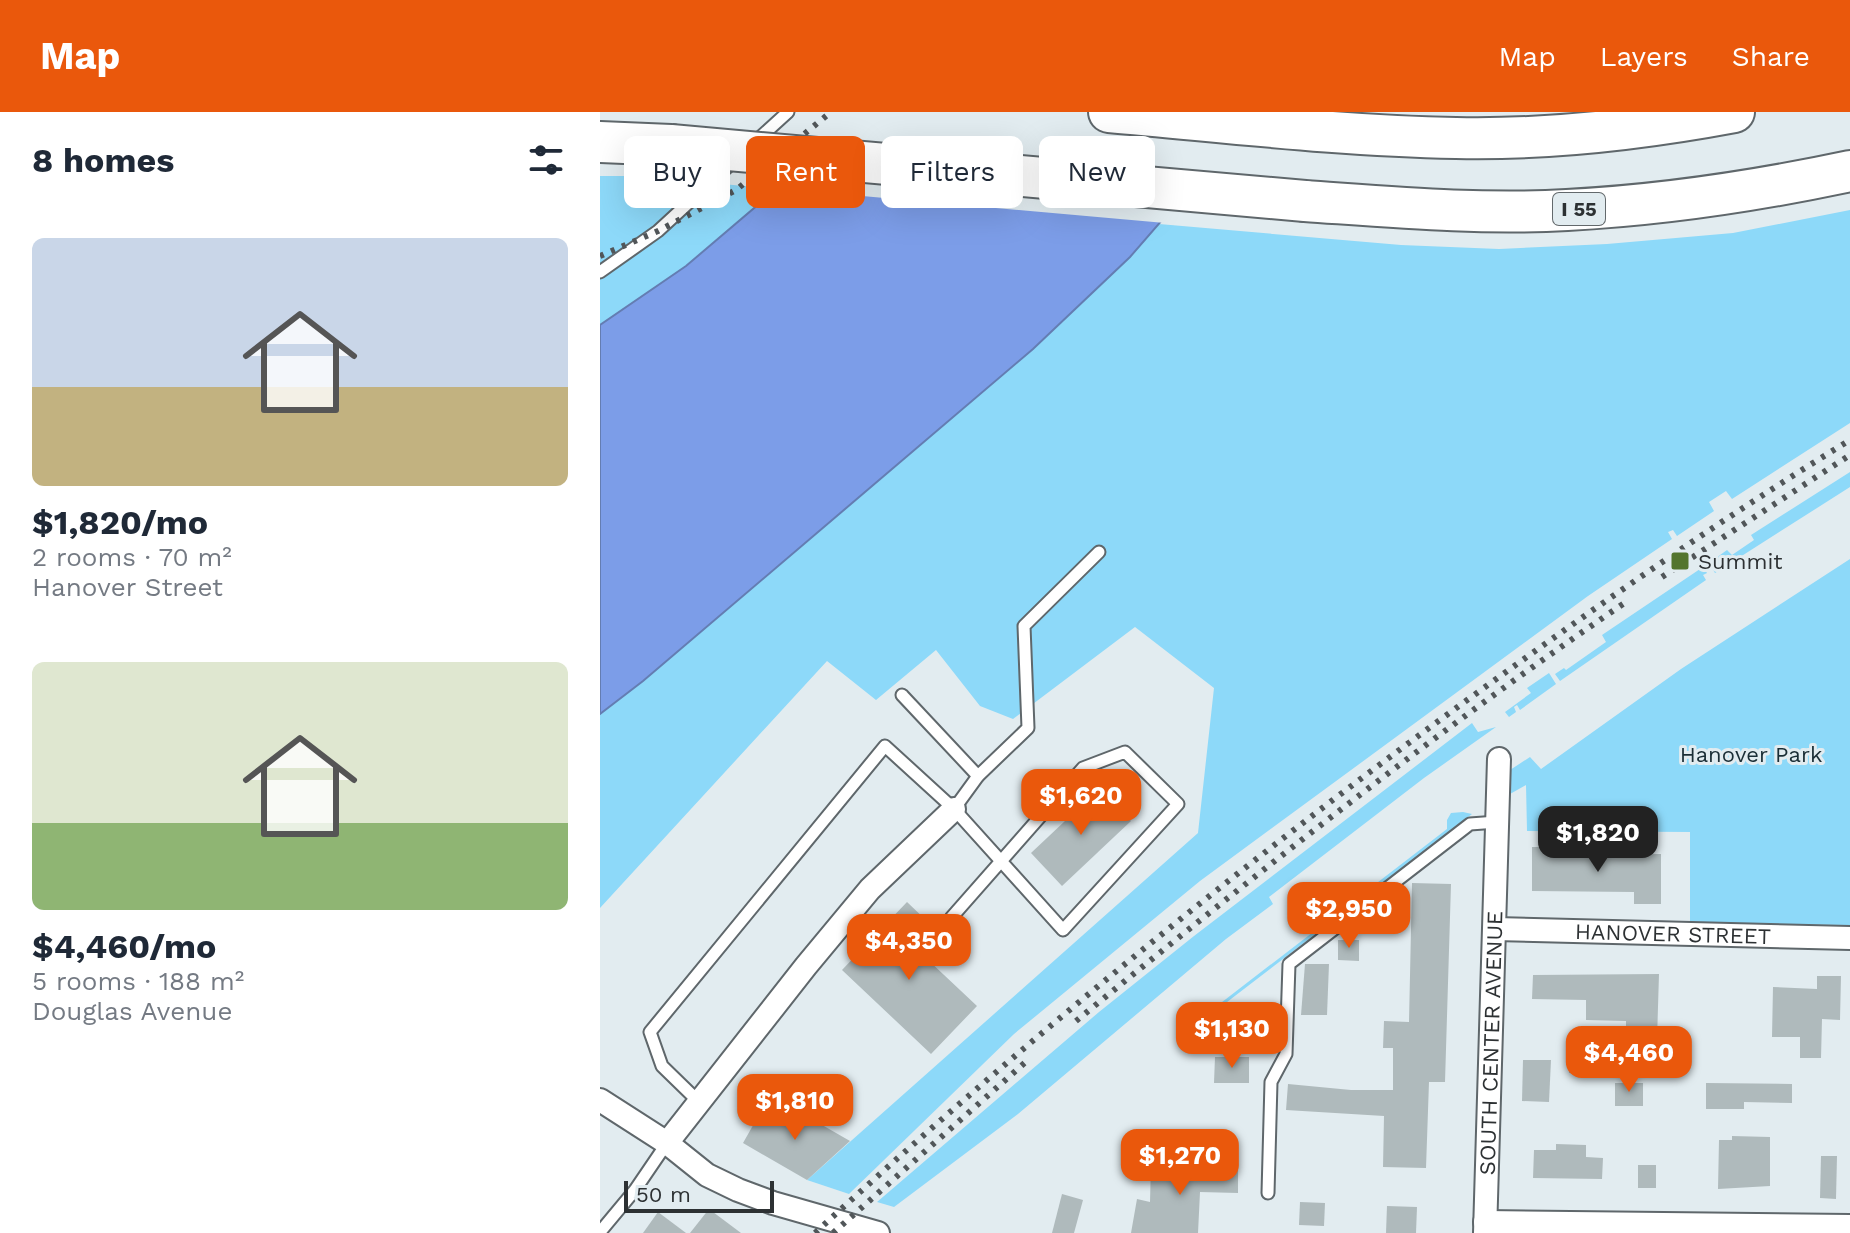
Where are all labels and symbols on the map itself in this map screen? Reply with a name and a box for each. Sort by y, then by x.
road number: I 55 [1553,193,1605,225]
place label: Summit [1698,549,1783,574]
marker: Summit [1669,550,1691,572]
park label: Hanover Park [1680,742,1822,767]
pin: $1,620 [1016,769,1146,837]
pin: $1,820 [1533,806,1663,874]
pin: $2,950 [1284,882,1414,950]
street label: SOUTH CENTER AVENUE [1474,911,1507,1176]
pin: $4,350 [844,914,974,982]
street label: HANOVER STREET [1575,919,1771,948]
pin: $1,130 [1167,1002,1297,1070]
pin: $4,460 [1564,1026,1694,1094]
pin: $1,810 [730,1074,860,1142]
pin: $1,270 [1115,1129,1245,1197]
scale bar [624,1177,774,1213]

